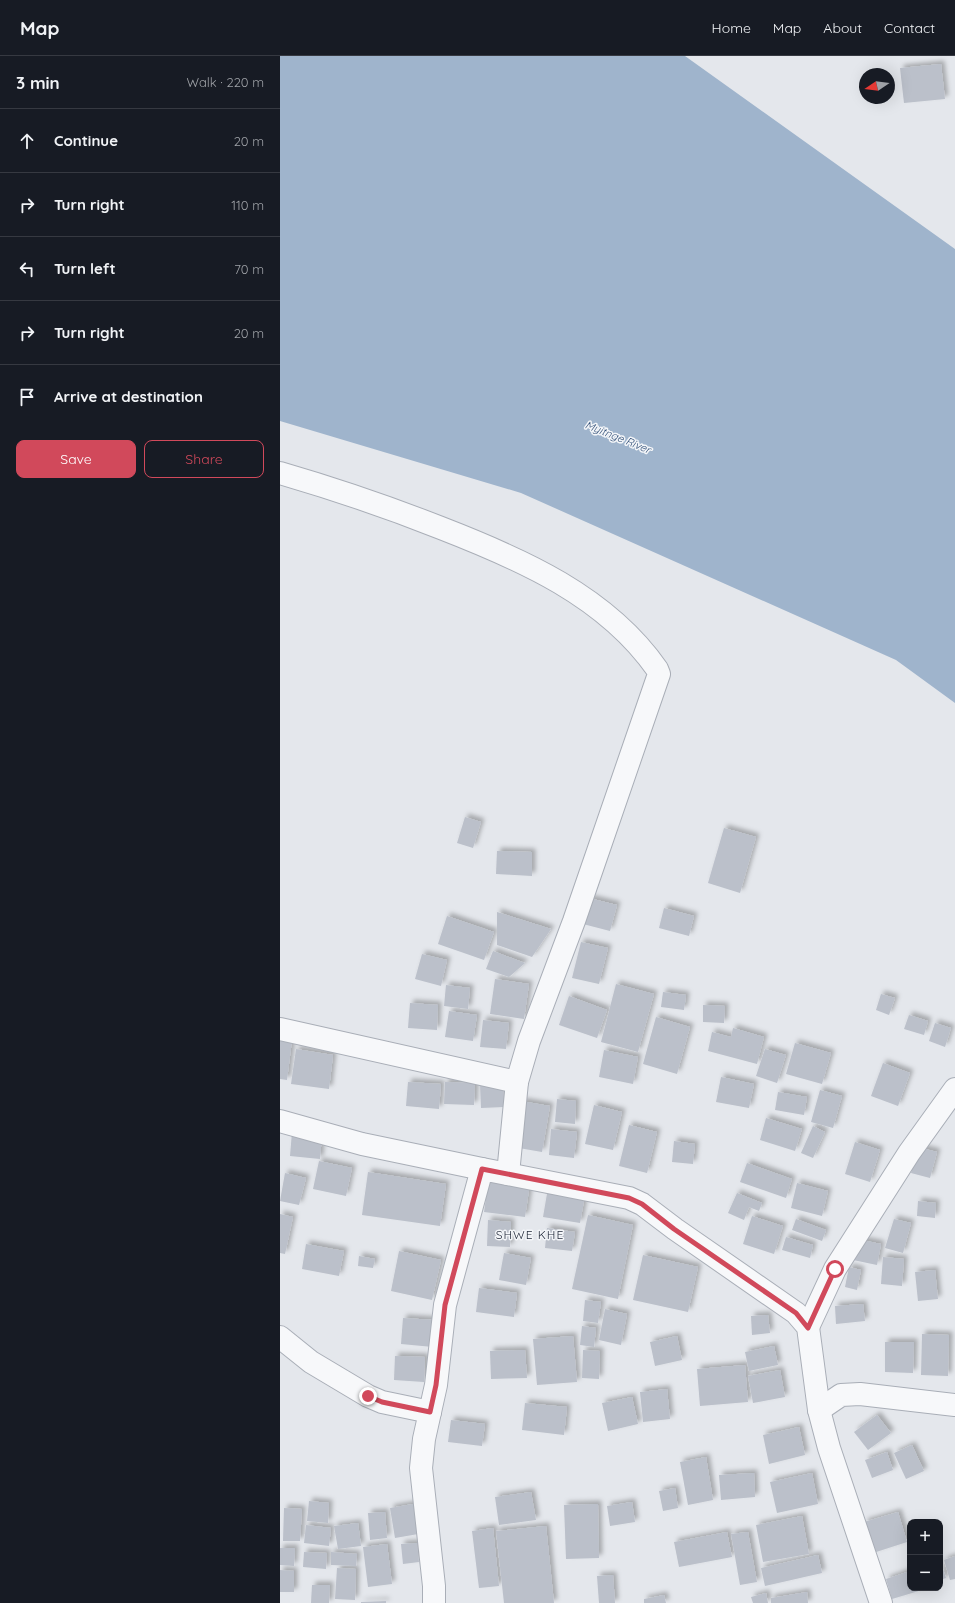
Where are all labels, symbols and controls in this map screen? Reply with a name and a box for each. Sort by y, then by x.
text: Map [20,16,59,40]
text: Home [712,19,751,37]
text: Map [773,19,801,37]
text: About [823,19,862,37]
text: Contact [884,19,935,37]
north arrow [859,68,895,104]
text: 3 min [16,72,60,93]
text: Walk · 220 m [187,74,264,90]
icon: ahead [16,130,38,152]
text: Continue [54,131,118,150]
text: 20 m [234,133,264,149]
icon: right [16,194,38,216]
text: Turn right [54,195,125,214]
text: 110 m [231,197,264,213]
icon: left [16,258,38,280]
text: Turn left [54,259,116,278]
text: 70 m [234,261,264,277]
icon: right [16,322,38,344]
text: Turn right [54,323,125,342]
text: 20 m [234,325,264,341]
icon: arrive [16,386,38,408]
text: Arrive at destination [54,387,203,406]
water label: Myitnge River [583,417,655,457]
button: Save [16,440,136,478]
button: Share [144,440,264,478]
district label: SHWE KHE [496,1227,564,1242]
route start [826,1260,844,1278]
route end [359,1387,377,1405]
map controls [907,1519,943,1591]
button: + [907,1519,943,1555]
button: − [907,1555,943,1591]

